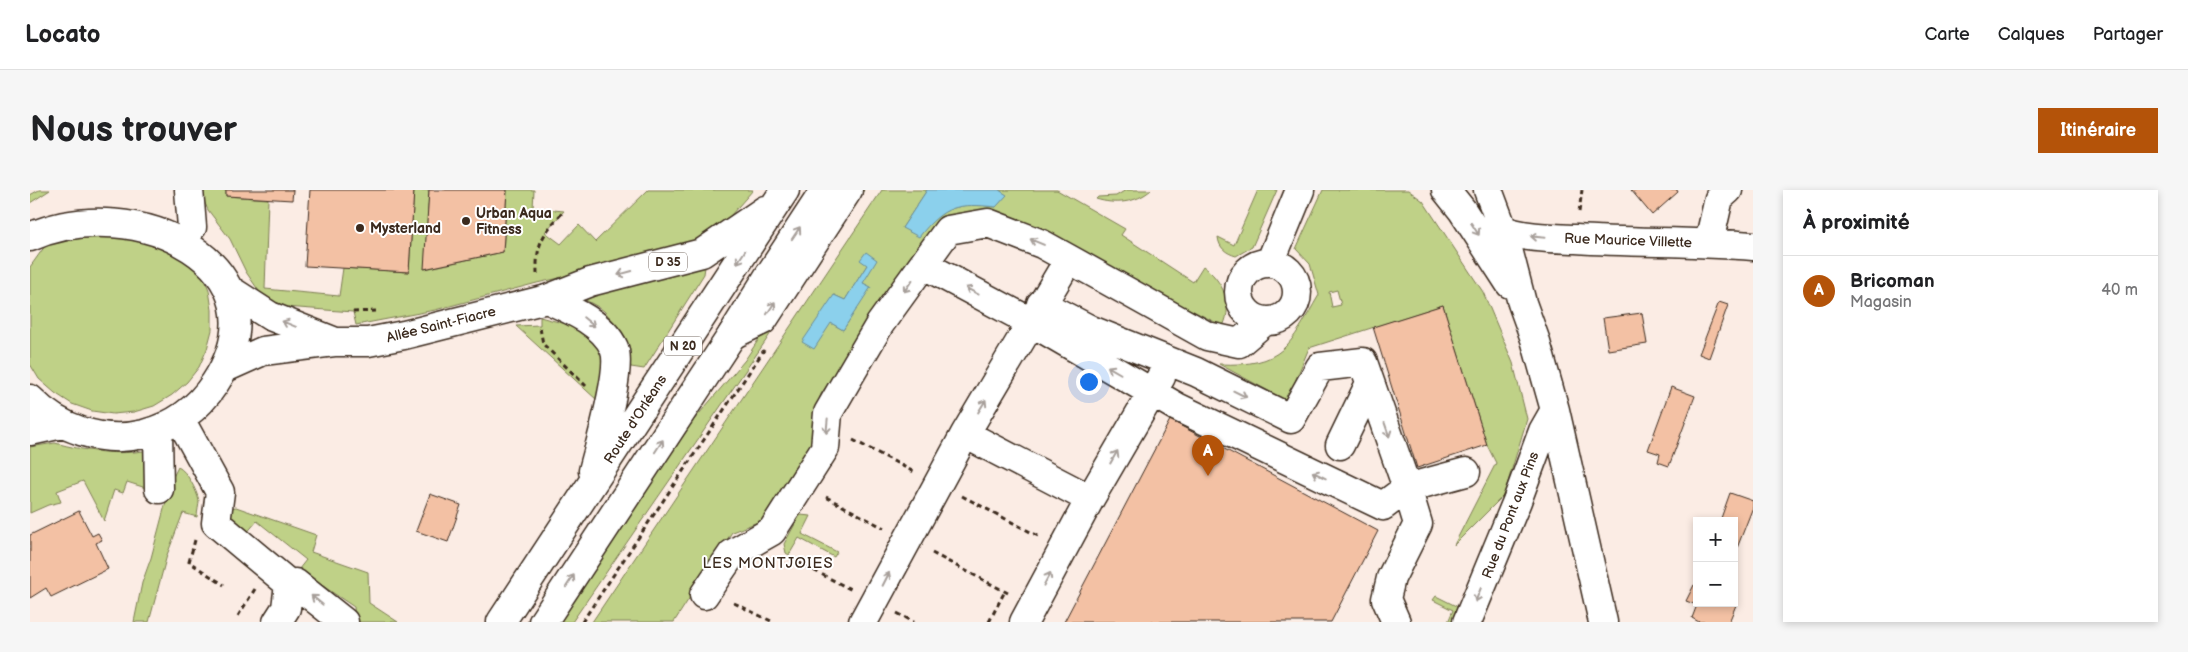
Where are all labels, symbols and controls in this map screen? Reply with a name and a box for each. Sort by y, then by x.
text: Locato [25,20,100,49]
text: Carte [1924,24,1970,45]
text: Calques [1998,24,2065,45]
text: Partager [2093,24,2163,45]
button: Itinéraire [2038,108,2158,153]
text: Nous trouver [30,109,237,152]
place label: Urban Aqua Fitness [476,205,552,238]
text: À proximité [1803,210,1910,235]
marker: Urban Aqua Fitness [460,215,472,227]
place label: Mysterland [370,220,441,237]
marker: Mysterland [354,222,366,234]
one-way arrow [1470,222,1480,236]
one-way arrow [792,227,802,241]
street label: Rue Maurice Villette [1564,230,1692,251]
one-way arrow [1530,232,1546,241]
one-way arrow [1030,237,1045,246]
one-way arrow [736,249,746,263]
road number: D 35 [649,252,687,272]
one-way arrow [618,269,634,278]
text: Bricoman [1850,270,1935,293]
one-way arrow [903,279,913,293]
text: A [1814,281,1824,300]
text: 40 m [2101,281,2138,300]
one-way arrow [965,286,980,295]
text: Magasin [1850,293,1912,312]
one-way arrow [766,301,776,315]
street label: Allée Saint-Fiacre [385,303,498,346]
one-way arrow [583,316,596,327]
one-way arrow [282,318,297,328]
road number: N 20 [664,336,702,356]
one-way arrow [1106,365,1121,375]
your location [1076,369,1102,395]
street label: Route d'Orléans [600,372,671,467]
one-way arrow [1232,389,1247,399]
one-way arrow [977,400,987,414]
one-way arrow [823,418,832,434]
one-way arrow [1383,422,1392,438]
pin: A [1192,435,1224,476]
one-way arrow [654,439,664,453]
street label: Rue du Pont aux Pins [1478,449,1543,581]
one-way arrow [1110,450,1119,465]
one-way arrow [1312,470,1327,480]
map controls [1693,517,1738,607]
button: + [1693,517,1738,562]
district label: LES MONTJOIES [702,554,834,573]
button: − [1693,562,1738,607]
one-way arrow [881,572,891,587]
one-way arrow [1043,572,1052,587]
one-way arrow [565,575,575,589]
one-way arrow [1473,587,1483,602]
one-way arrow [311,595,324,606]

